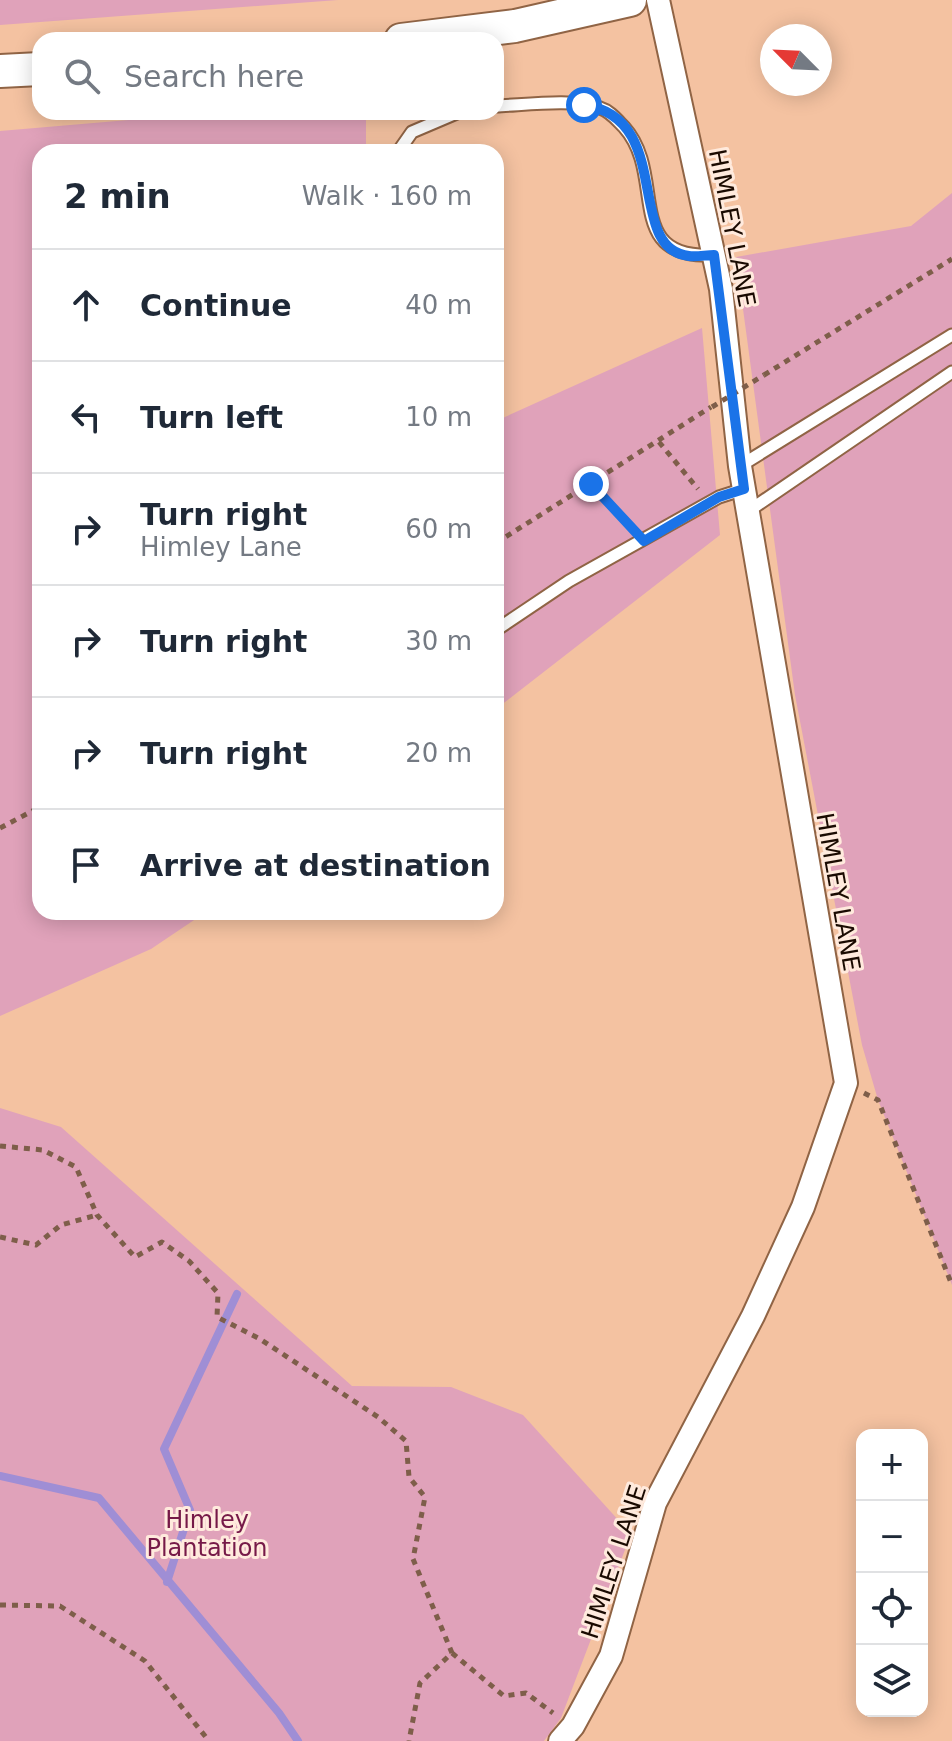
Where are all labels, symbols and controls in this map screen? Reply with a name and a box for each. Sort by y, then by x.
north arrow [760,24,832,96]
search box [32,32,504,120]
icon: search [60,54,104,98]
text: Search here [124,59,304,94]
route start [566,87,602,123]
street label: HIMLEY LANE [703,147,761,309]
text: 2 min [64,176,171,216]
text: Walk · 160 m [302,181,472,211]
icon: ahead [64,283,108,327]
text: Continue [140,288,292,323]
text: 40 m [405,290,472,320]
icon: left [64,395,108,439]
text: Turn left [140,400,283,435]
text: 10 m [405,402,472,432]
route end [573,466,609,502]
text: Turn right [140,497,307,532]
icon: right [64,507,108,551]
text: 60 m [405,514,472,544]
text: Himley Lane [140,532,302,562]
icon: right [64,619,108,663]
text: Turn right [140,624,307,659]
text: 30 m [405,626,472,656]
icon: right [64,731,108,775]
text: Turn right [140,736,307,771]
text: 20 m [405,738,472,768]
street label: HIMLEY LANE [810,811,866,973]
icon: arrive [64,843,108,887]
text: Arrive at destination [140,848,491,883]
map controls [856,1429,928,1717]
button: + [856,1429,928,1501]
street label: HIMLEY LANE [576,1482,652,1642]
button: − [856,1501,928,1573]
park label: Himley Plantation [146,1506,268,1562]
button: locate [856,1573,928,1645]
button: layers [856,1645,928,1717]

